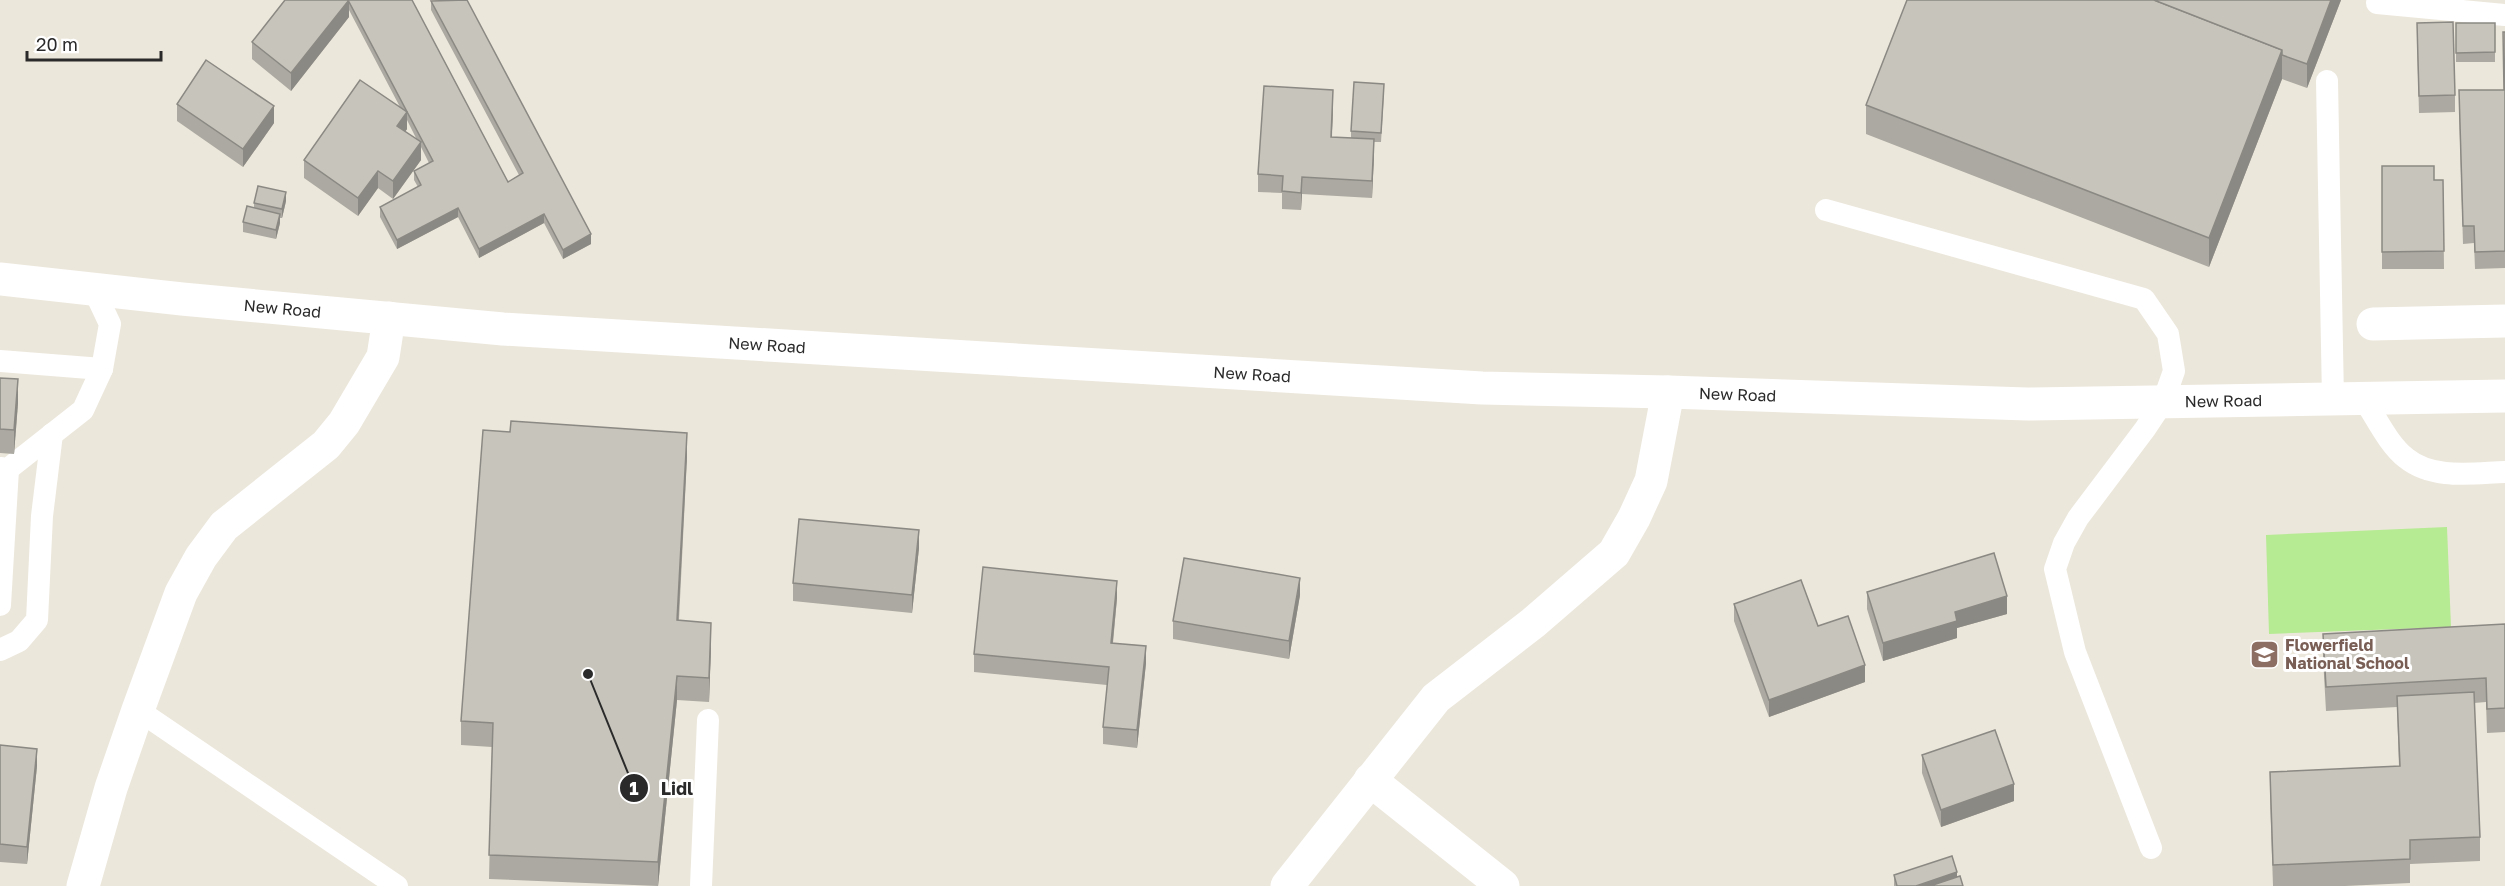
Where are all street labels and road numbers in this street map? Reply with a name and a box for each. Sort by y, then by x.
street label: New Road [243,295,322,322]
street label: New Road [728,333,806,357]
street label: New Road [1213,362,1291,386]
street label: New Road [1699,383,1777,406]
street label: New Road [2185,390,2262,411]

